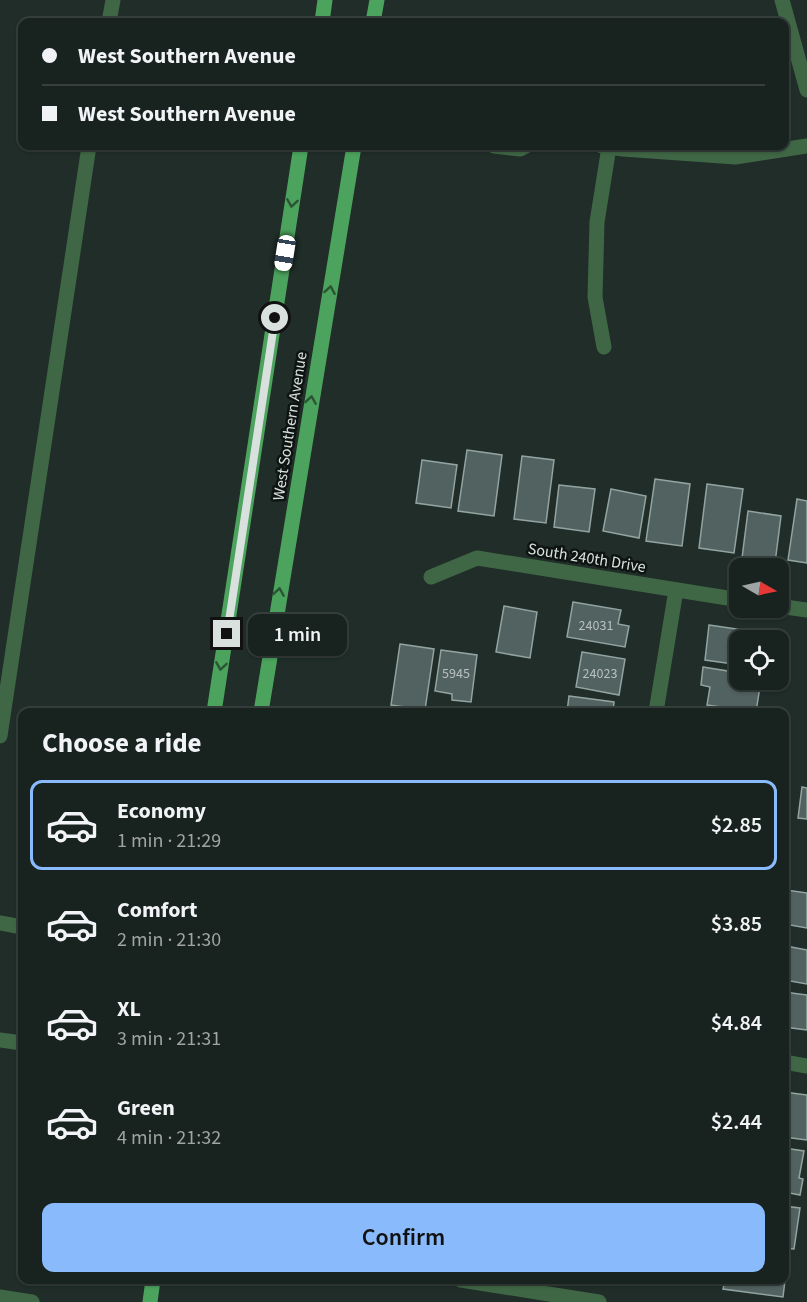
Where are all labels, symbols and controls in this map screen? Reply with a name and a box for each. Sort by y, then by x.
text: West Southern Avenue [78,40,296,72]
text: West Southern Avenue [78,98,296,130]
one-way arrow [287,199,299,208]
car [273,234,297,272]
one-way arrow [323,285,336,295]
route start [261,304,288,331]
street label: West Southern Avenue [267,350,313,502]
one-way arrow [305,395,317,405]
street label: South 240th Drive [526,538,647,578]
north arrow [729,558,789,618]
map controls [729,558,789,690]
one-way arrow [273,588,285,597]
callout: 1 min [248,613,347,655]
house number: 24031 [579,616,613,636]
route end [213,620,240,647]
text: 1 min [274,621,321,649]
button: locate [729,630,789,690]
one-way arrow [216,661,228,671]
house number: 5945 [442,664,470,684]
house number: 24023 [583,664,617,684]
text: Choose a ride [42,724,202,763]
text: Economy [117,795,206,827]
icon: car [45,798,99,852]
text: $2.85 [711,809,762,841]
text: 1 min · 21:29 [117,827,221,855]
text: Comfort [117,894,198,926]
icon: car [45,897,99,951]
text: $3.85 [711,908,762,940]
text: 2 min · 21:30 [117,926,221,954]
text: XL [117,993,141,1025]
icon: car [45,996,99,1050]
text: $4.84 [711,1007,762,1039]
text: 3 min · 21:31 [117,1025,221,1053]
text: Green [117,1092,175,1124]
icon: car [45,1095,99,1149]
text: $2.44 [711,1106,762,1138]
text: 4 min · 21:32 [117,1124,221,1152]
button: Confirm [42,1203,765,1272]

